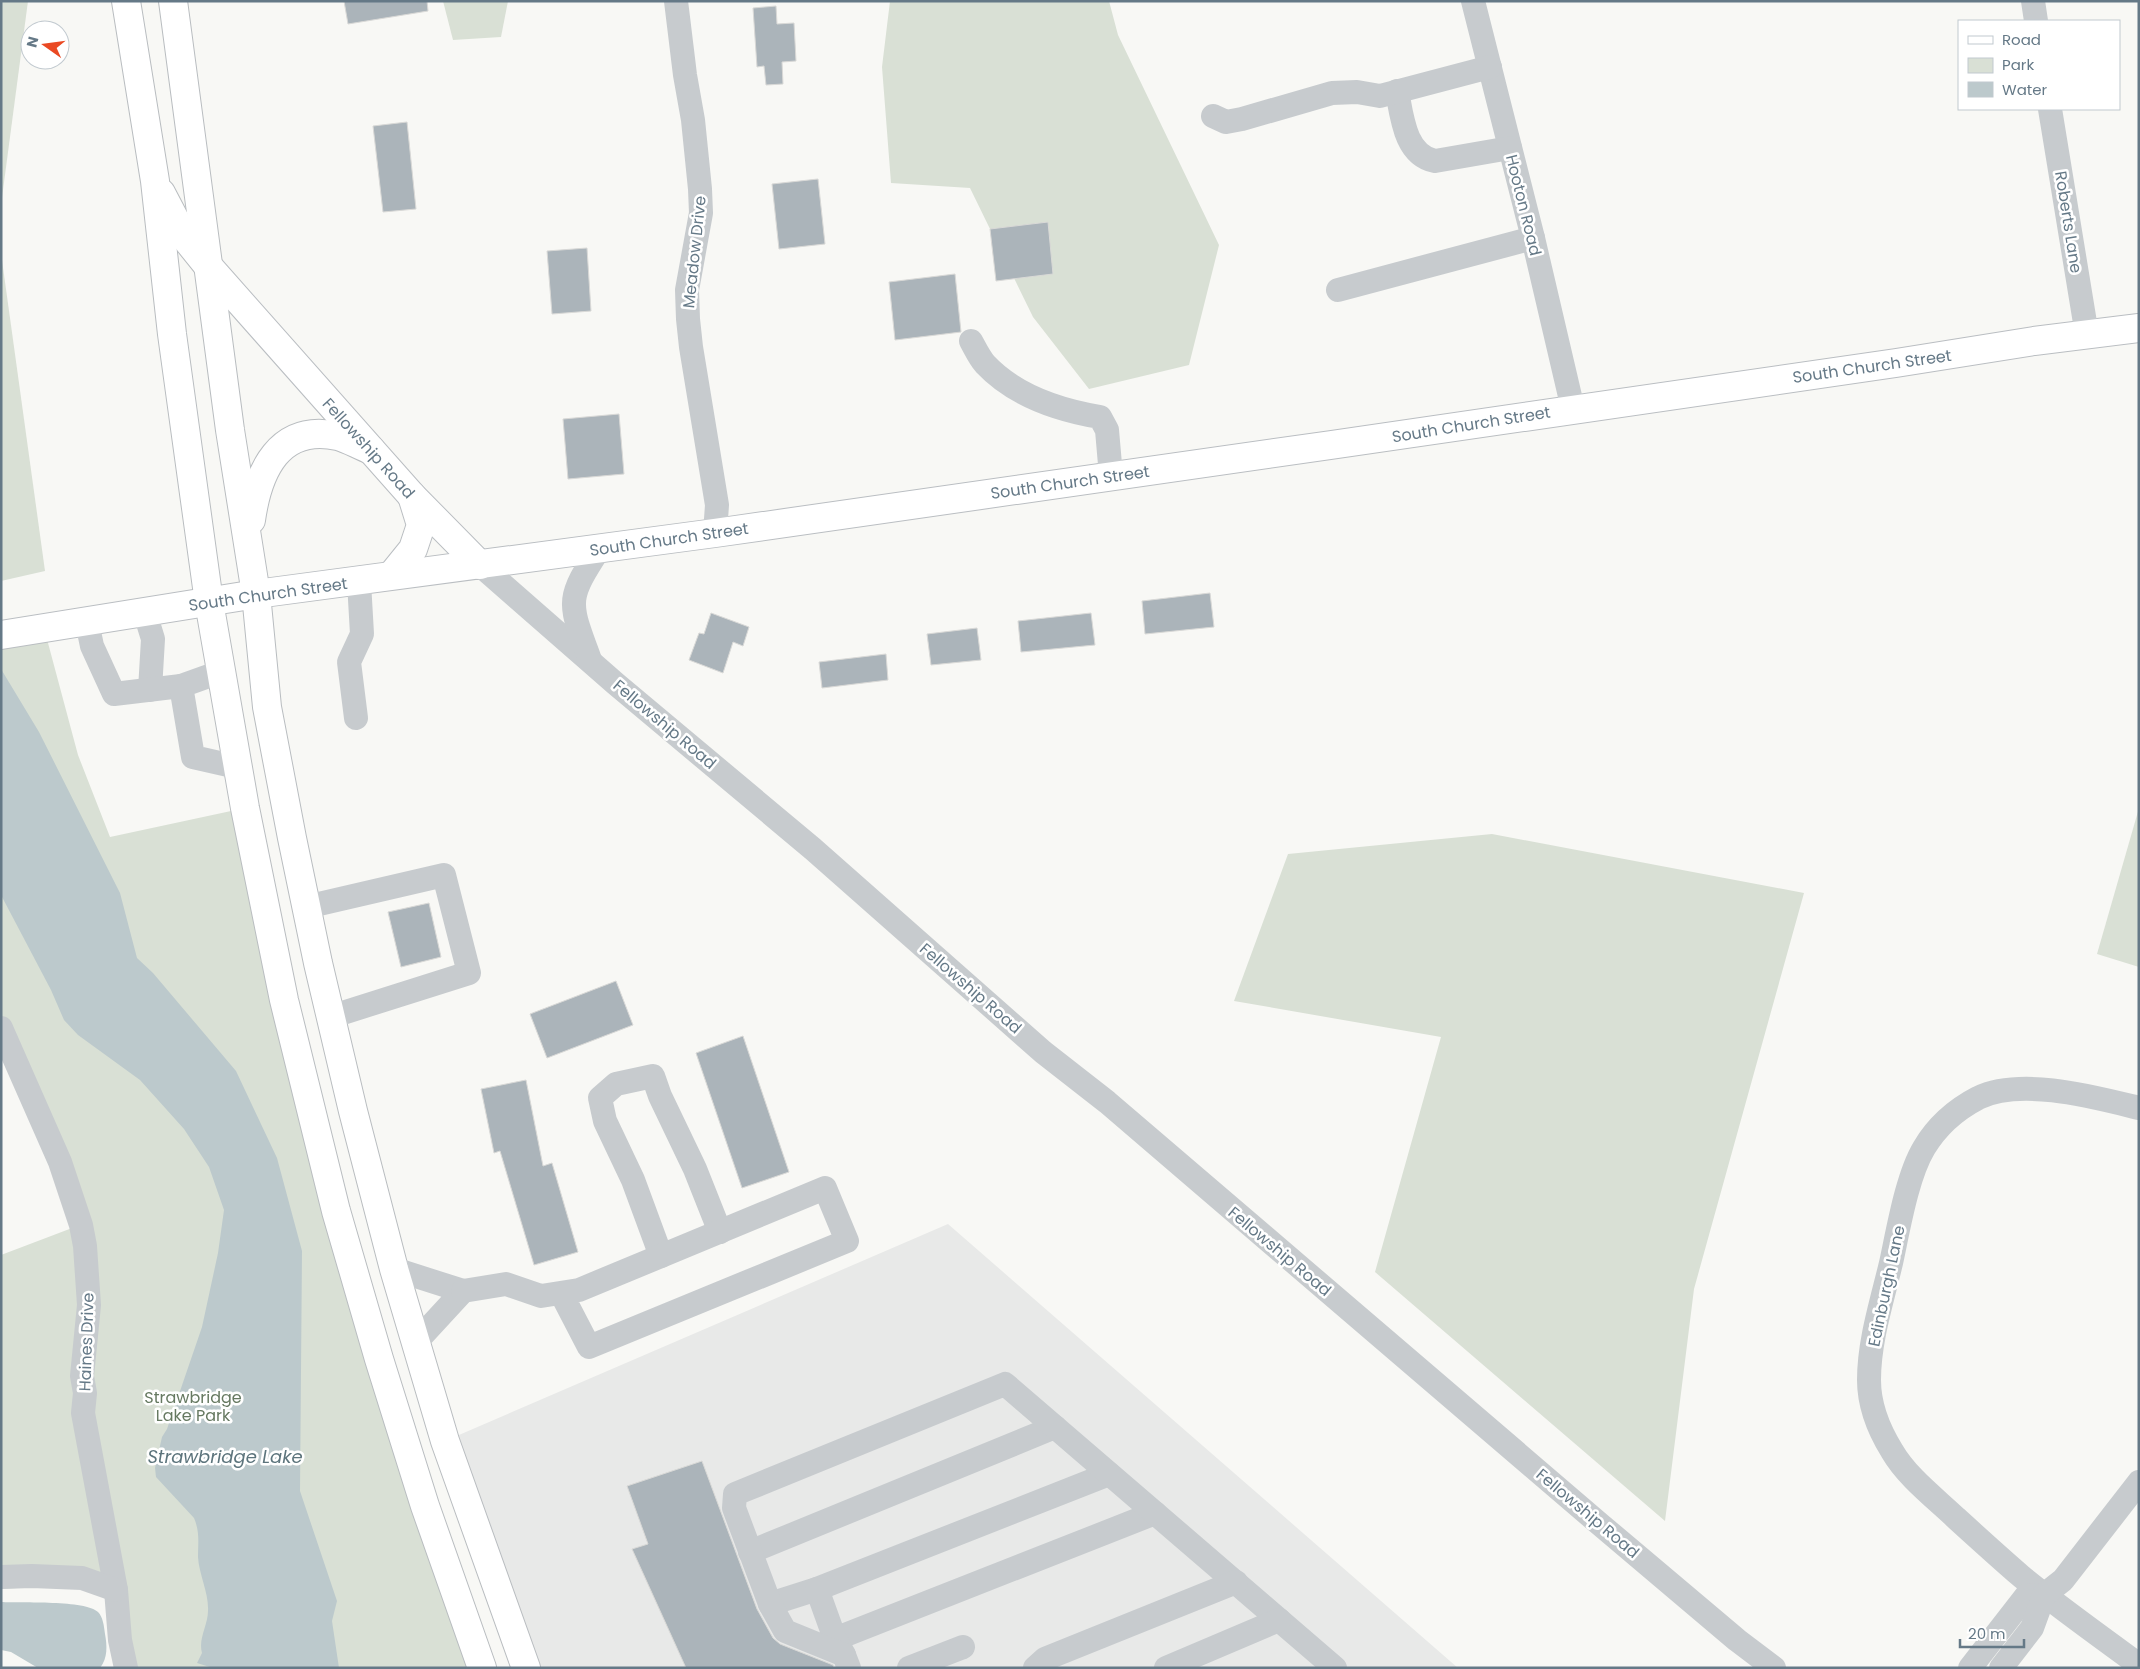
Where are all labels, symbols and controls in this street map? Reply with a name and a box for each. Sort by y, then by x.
north arrow [20,20,70,70]
legend [1958,20,2120,110]
text: Road [2002,29,2041,50]
text: N [21,34,43,49]
text: Park [2002,54,2034,75]
text: Water [2002,79,2048,100]
street label: Hooton Road [1500,152,1547,258]
street label: Roberts Lane [2049,169,2088,275]
street label: Meadow Drive [677,195,712,309]
street label: South Church Street [1791,344,1953,389]
street label: Fellowship Road [317,393,420,504]
street label: South Church Street [1390,401,1552,448]
street label: South Church Street [989,460,1151,505]
street label: South Church Street [588,517,750,562]
street label: South Church Street [187,572,349,617]
street label: Fellowship Road [608,674,721,774]
street label: Fellowship Road [915,938,1027,1039]
street label: Fellowship Road [1223,1201,1336,1301]
street label: Edinburgh Lane [1862,1223,1911,1349]
street label: Haines Drive [73,1292,100,1392]
park label: Strawbridge Lake Park [144,1386,242,1427]
water label: Strawbridge Lake [147,1444,303,1469]
street label: Fellowship Road [1531,1463,1644,1563]
scale bar [1960,1616,2024,1648]
text: 20 m [1968,1623,2006,1644]

